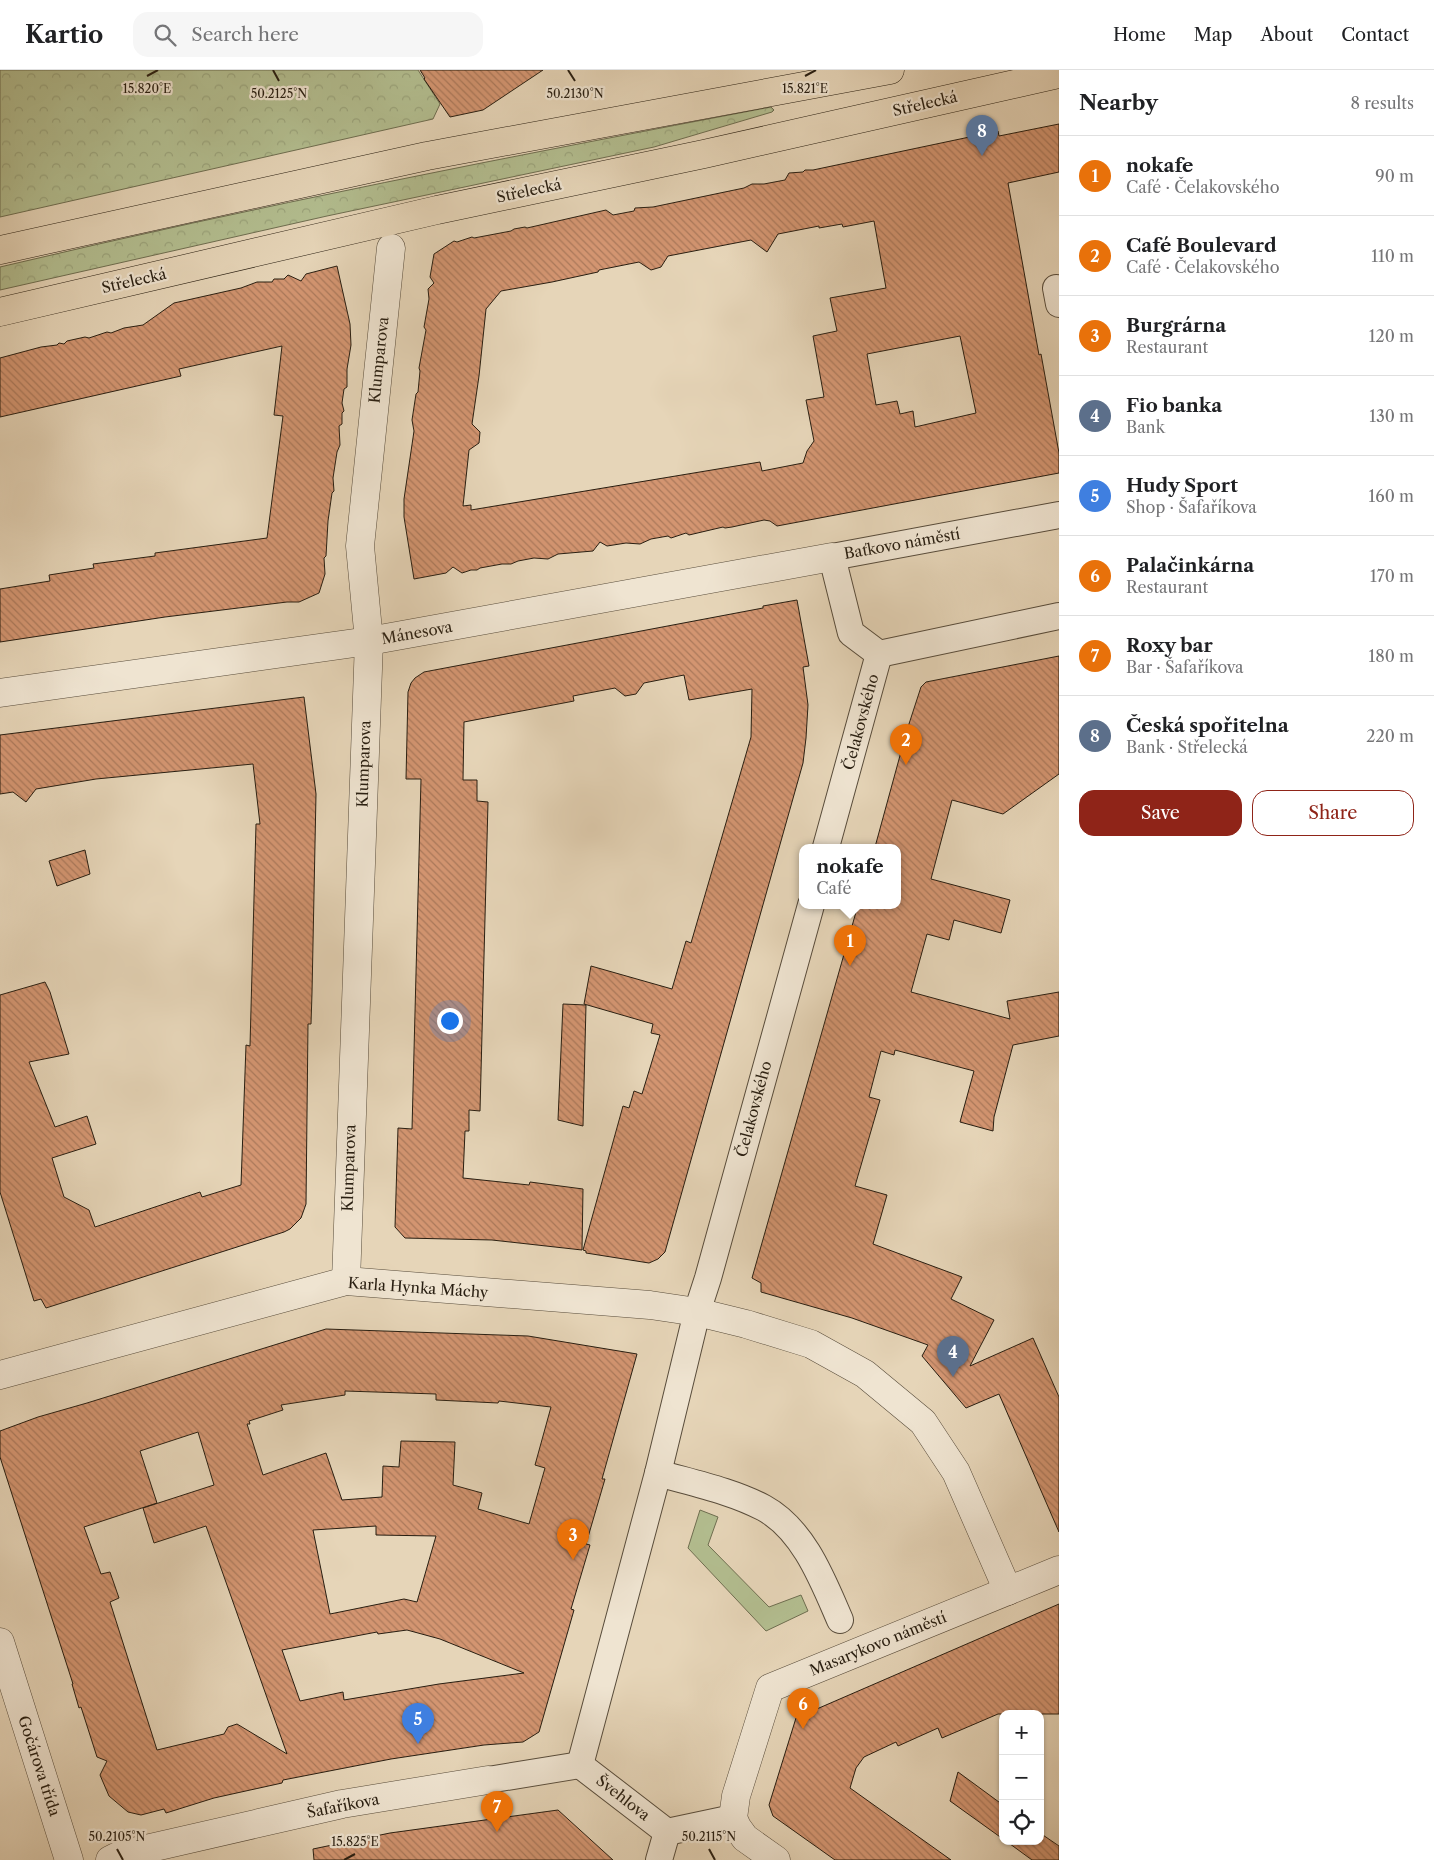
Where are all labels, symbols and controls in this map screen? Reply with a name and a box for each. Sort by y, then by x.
search box [133,12,483,57]
text: Kartio [25,20,103,49]
icon: search [151,21,179,49]
text: Search here [191,23,299,46]
text: Home [1113,24,1166,46]
text: Map [1194,24,1232,46]
text: About [1260,24,1313,46]
text: Contact [1341,24,1409,46]
text: 15.820°E [123,81,171,96]
text: 15.821°E [782,81,828,96]
text: 50.2125°N [251,86,307,101]
text: 50.2130°N [546,86,604,101]
street label: Střelecká [891,87,959,120]
text: Nearby [1079,90,1158,115]
text: 8 results [1351,93,1414,113]
pin: 8 [966,115,998,156]
text: nokafe [1126,154,1193,177]
text: 1 [1091,166,1099,186]
text: 90 m [1375,166,1414,186]
street label: Střelecká [495,174,563,207]
text: Café · Čelakovského [1126,177,1279,197]
text: Café Boulevard [1126,234,1277,257]
text: 2 [1090,246,1100,266]
text: 110 m [1371,246,1414,266]
text: Café · Čelakovského [1126,257,1279,277]
street label: Střelecká [100,264,168,297]
text: Burgrárna [1126,314,1226,337]
street label: Klumparova [365,316,393,404]
text: 3 [1090,326,1100,346]
text: 120 m [1369,326,1414,346]
text: Restaurant [1126,337,1208,357]
text: Fio banka [1126,394,1222,417]
text: 4 [1090,406,1100,426]
text: 130 m [1369,406,1414,426]
text: Bank [1126,417,1165,437]
text: Hudy Sport [1126,474,1238,497]
text: 5 [1091,486,1099,506]
text: 160 m [1369,486,1414,506]
text: Shop · Šafaříkova [1126,497,1257,517]
street label: Baťkovo náměstí [842,524,962,563]
text: Palačinkárna [1126,554,1254,577]
text: 6 [1090,566,1100,586]
text: 170 m [1370,566,1414,586]
text: Restaurant [1126,577,1208,597]
street label: Mánesova [380,617,454,648]
text: Roxy bar [1126,634,1213,657]
text: 7 [1091,646,1099,666]
text: 180 m [1368,646,1414,666]
text: Bar · Šafaříkova [1126,657,1243,677]
street label: Čelakovského [839,672,882,772]
text: Česká spořitelna [1126,714,1289,737]
street label: Klumparova [352,720,375,808]
pin: 2 [890,724,922,765]
text: 8 [1090,726,1100,746]
text: 220 m [1366,726,1414,746]
text: Bank · Střelecká [1126,737,1248,757]
button: Save [1079,790,1242,836]
button: Share [1252,790,1414,836]
popup [799,844,901,909]
text: nokafe [816,855,884,878]
text: Café [816,878,852,898]
pin: 1 [834,925,866,966]
your location [437,1008,463,1034]
street label: Čelakovského [732,1059,775,1159]
street label: Klumparova [337,1124,360,1212]
street label: Karla Hynka Máchy [347,1273,489,1302]
pin: 4 [937,1336,969,1377]
pin: 3 [557,1519,589,1560]
street label: Masarykovo náměstí [807,1607,949,1680]
pin: 6 [787,1688,819,1729]
pin: 5 [402,1703,434,1744]
map controls [999,1710,1044,1845]
button: + [999,1710,1044,1755]
street label: Gočárova třída [14,1713,65,1819]
button: − [999,1755,1044,1800]
street label: Švehlova [593,1771,654,1825]
street label: Šafaříkova [305,1789,381,1822]
pin: 7 [481,1791,513,1832]
button: locate [999,1800,1044,1845]
text: 50.2105°N [88,1829,146,1844]
text: 50.2115°N [682,1829,736,1844]
text: 15.825°E [331,1834,379,1849]

